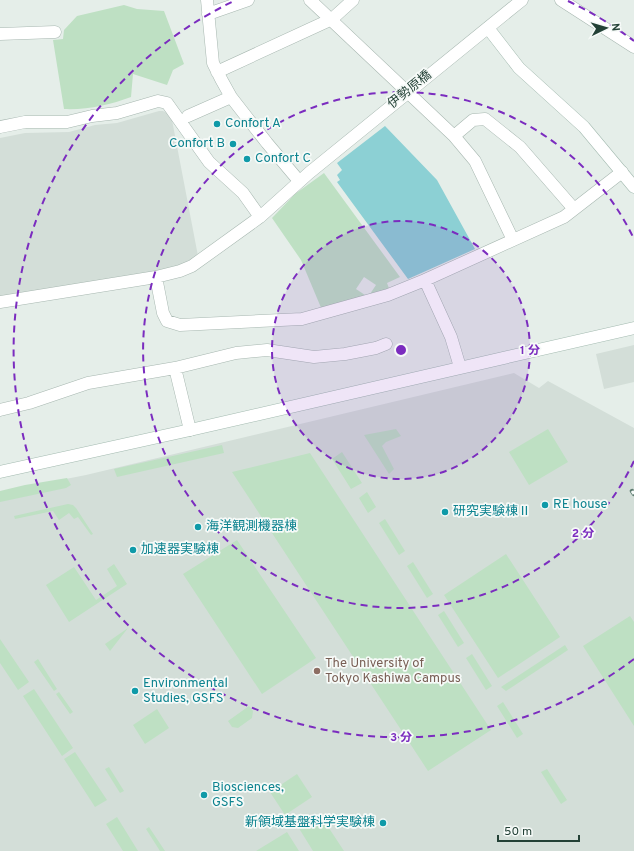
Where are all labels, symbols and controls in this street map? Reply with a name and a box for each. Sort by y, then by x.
north arrow [586,8,626,48]
text: N [608,23,622,32]
street label: 伊勢原橋 [385,67,435,113]
place label: Confort A [225,116,281,132]
marker: Confort A [212,119,222,129]
place label: Confort B [169,136,225,152]
marker: Confort B [228,139,238,149]
place label: Confort C [255,151,311,167]
marker: Confort C [242,154,252,164]
centre of rings [394,343,408,357]
text: 1 分 [520,343,540,359]
place label: RE house [553,497,608,513]
marker: RE house [540,500,550,510]
place label: 研究実験棟Ⅱ [453,503,531,520]
marker: 研究実験棟Ⅱ [440,507,450,517]
place label: 海洋観測機器棟 [206,518,297,535]
marker: 海洋観測機器棟 [193,522,203,532]
text: 2 分 [572,526,594,542]
place label: 加速器実験棟 [141,541,219,558]
marker: 加速器実験棟 [128,545,138,555]
place label: The University of Tokyo Kashiwa Campus [325,656,461,687]
marker: The University of Tokyo Kashiwa Campus [312,666,322,676]
place label: Environmental Studies, GSFS [143,676,228,707]
marker: Environmental Studies, GSFS [130,686,140,696]
text: 3 分 [390,730,412,746]
place label: Biosciences, GSFS [212,780,284,811]
marker: Biosciences, GSFS [199,790,209,800]
place label: 新領域基盤科学実験棟 [245,814,375,831]
scale bar [498,817,579,843]
marker: 新領域基盤科学実験棟 [378,818,388,828]
text: 50 m [504,824,532,840]

